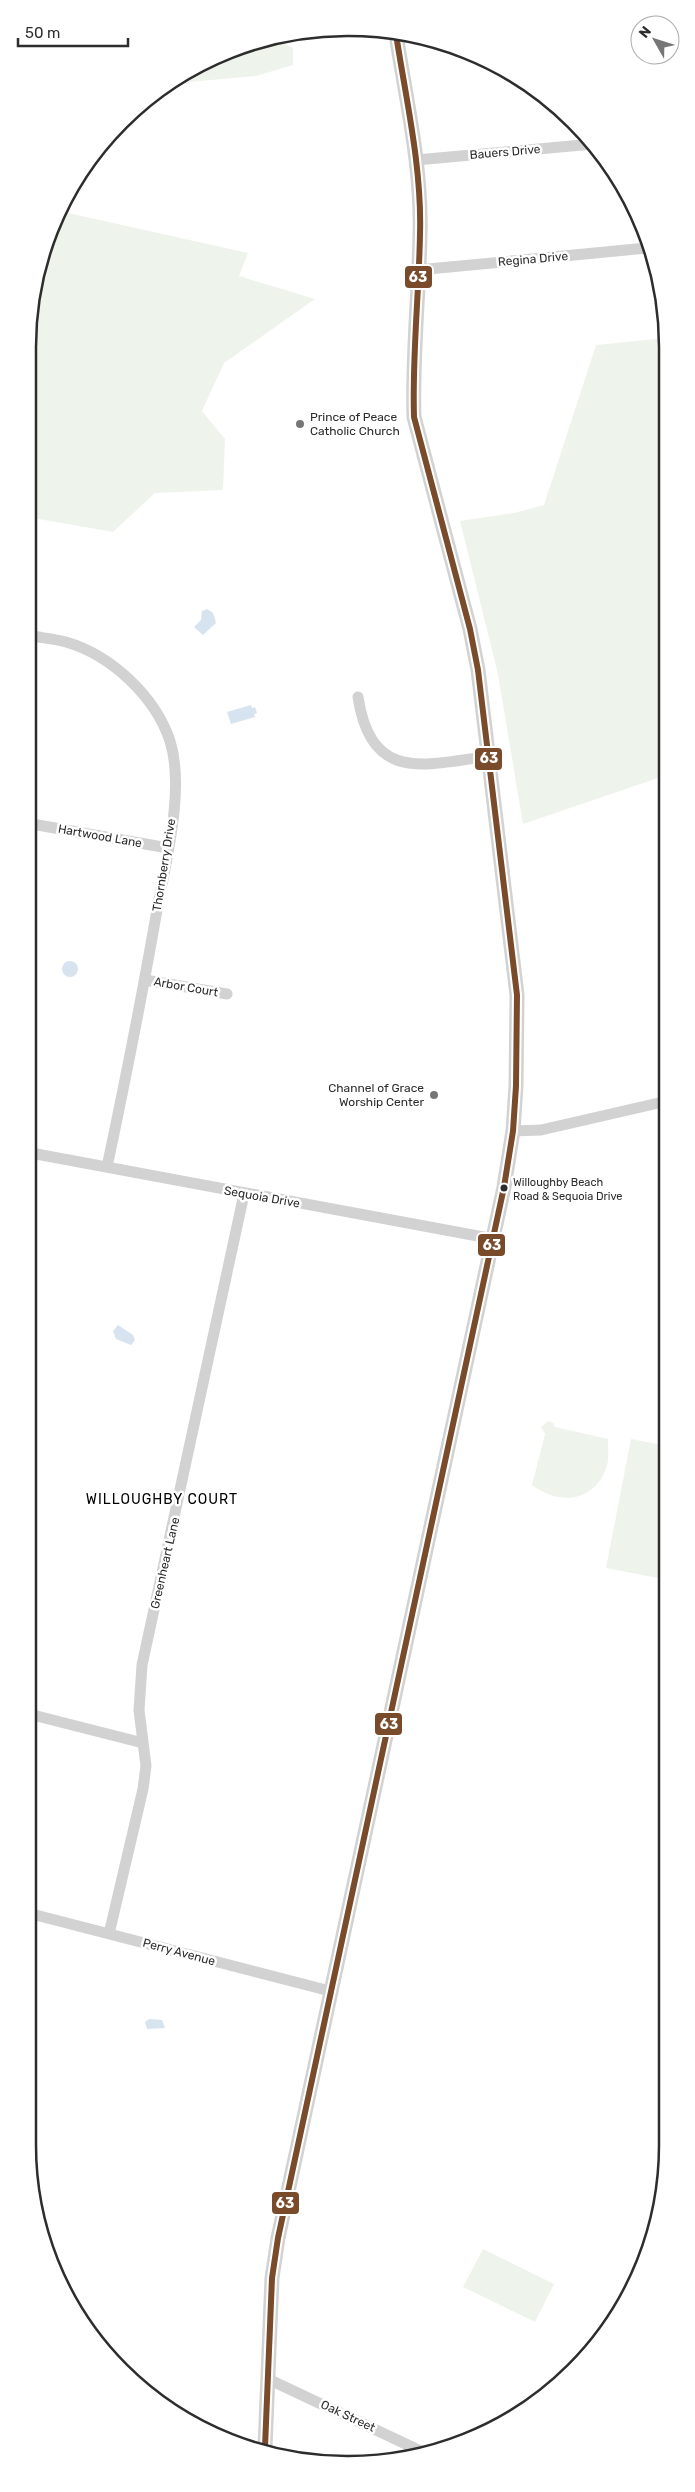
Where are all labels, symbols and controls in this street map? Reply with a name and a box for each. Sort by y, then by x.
scale bar [18,15,128,47]
north arrow [630,15,680,65]
text: N [636,23,655,41]
text: 50 m [25,24,60,42]
street label: Bauers Drive [469,142,541,162]
street label: Regina Drive [497,249,569,269]
line badge: 63 [404,265,433,289]
text: 63 [409,269,427,286]
place label: Prince of Peace Catholic Church [310,410,400,438]
marker: Prince of Peace Catholic Church [294,418,306,430]
line badge: 63 [474,747,503,771]
text: 63 [480,750,498,767]
street label: Thornberry Drive [150,817,178,912]
street label: Hartwood Lane [57,822,143,850]
street label: Arbor Court [153,974,220,1000]
place label: Channel of Grace Worship Center [328,1081,424,1109]
marker: Channel of Grace Worship Center [428,1089,440,1101]
place label: Willoughby Beach Road & Sequoia Drive [513,1176,623,1203]
street label: Sequoia Drive [223,1183,301,1211]
marker: Willoughby Beach Road & Sequoia Drive [499,1183,509,1193]
line badge: 63 [477,1233,506,1257]
text: 63 [483,1237,501,1254]
district label: WILLOUGHBY COURT [86,1491,238,1508]
street label: Greenheart Lane [148,1516,182,1610]
line badge: 63 [374,1712,403,1736]
text: 63 [380,1716,398,1733]
street label: Perry Avenue [141,1936,217,1968]
line badge: 63 [271,2191,300,2215]
text: 63 [276,2195,294,2212]
street label: Oak Street [319,2397,378,2435]

